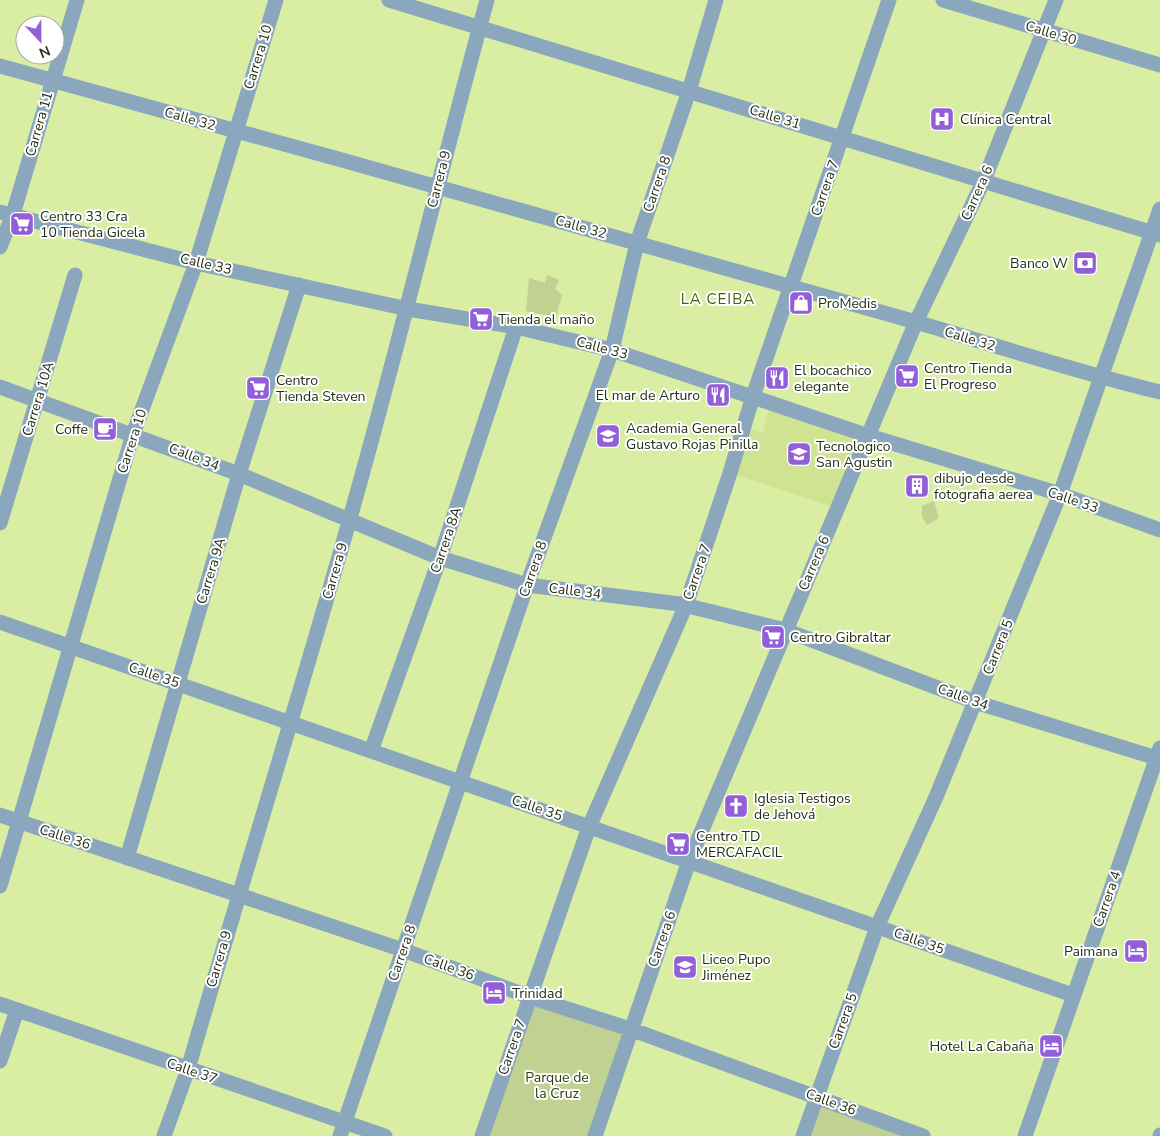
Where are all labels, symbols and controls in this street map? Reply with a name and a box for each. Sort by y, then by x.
north arrow [15,15,65,65]
street label: Calle 30 [1023,16,1079,50]
street label: Carrera 10 [239,22,277,92]
text: N [36,41,53,62]
street label: Carrera 11 [21,89,57,159]
street label: Calle 31 [747,100,803,134]
street label: Calle 32 [162,103,218,135]
hospital icon: Clínica Central [929,106,955,132]
place label: Clínica Central [960,110,1052,129]
street label: Carrera 9 [423,148,455,210]
street label: Carrera 8 [639,153,675,215]
street label: Carrera 7 [807,157,843,219]
street label: Carrera 6 [956,162,998,224]
place label: Centro 33 Cra 10 Tienda Gicela [40,207,145,242]
supermarket icon: Centro 33 Cra 10 Tienda Gicela [9,211,35,237]
street label: Calle 32 [553,211,609,243]
street label: Calle 33 [178,249,234,279]
bank icon: Banco W [1072,250,1098,276]
place label: Banco W [1010,254,1069,273]
district label: LA CEIBA [681,289,755,309]
shop icon: ProMedis [788,290,814,316]
place label: ProMedis [818,294,877,313]
supermarket icon: Tienda el maño [468,306,494,332]
place label: Tienda el maño [498,310,595,329]
street label: Calle 32 [942,322,998,356]
street label: Calle 33 [574,332,630,364]
street label: Carrera 10A [18,359,58,439]
place label: Centro Tienda El Progreso [924,359,1012,394]
place label: El bocachico elegante [794,361,872,396]
supermarket icon: Centro Tienda El Progreso [894,363,920,389]
restaurant icon: El bocachico elegante [764,365,790,391]
place label: Centro Tienda Steven [276,371,366,406]
supermarket icon: Centro Tienda Steven [245,375,271,401]
restaurant icon: El mar de Arturo [705,382,731,408]
place label: El mar de Arturo [596,386,700,405]
street label: Carrera 10 [113,406,151,476]
cafe icon: Coffe [92,416,118,442]
place label: Academia General Gustavo Rojas Pinilla [626,419,759,454]
place label: Coffe [55,420,88,439]
school or university icon: Academia General Gustavo Rojas Pinilla [595,423,621,449]
place label: Tecnologico San Agustin [816,437,893,472]
street label: Calle 34 [166,439,222,475]
school or university icon: Tecnologico San Agustin [786,441,812,467]
place label: dibujo desde fotografia aerea [934,469,1033,504]
building icon: dibujo desde fotografia aerea [904,473,930,499]
street label: Calle 33 [1045,482,1101,518]
street label: Carrera 8A [426,504,466,576]
street label: Carrera 6 [794,532,834,594]
street label: Carrera 9A [192,535,230,607]
street label: Carrera 8 [515,538,551,600]
street label: Carrera 9 [318,540,352,602]
street label: Carrera 7 [679,541,715,603]
street label: Calle 34 [548,578,602,604]
street label: Carrera 5 [978,616,1018,678]
supermarket icon: Centro Gibraltar [760,624,786,650]
place label: Centro Gibraltar [790,628,891,647]
street label: Calle 35 [126,657,182,693]
street label: Calle 34 [935,679,991,715]
place label: Iglesia Testigos de Jehová [754,789,851,824]
street label: Calle 35 [509,790,565,826]
church icon: Iglesia Testigos de Jehová [723,793,749,819]
street label: Calle 36 [37,820,93,854]
place label: Centro TD MERCAFACIL [696,827,783,862]
supermarket icon: Centro TD MERCAFACIL [665,831,691,857]
street label: Carrera 4 [1089,868,1125,930]
street label: Carrera 6 [644,908,680,970]
street label: Carrera 8 [384,922,420,984]
street label: Calle 35 [891,923,947,959]
street label: Carrera 9 [202,928,236,990]
hotel icon: Paimana [1123,938,1149,964]
place label: Paimana [1064,942,1118,961]
street label: Calle 36 [421,949,477,985]
place label: Liceo Pupo Jiménez [701,950,771,985]
school or university icon: Liceo Pupo Jiménez [672,954,698,980]
hotel icon: Trinidad [481,980,507,1006]
place label: Trinidad [512,984,563,1003]
street label: Carrera 5 [824,990,862,1052]
street label: Carrera 7 [494,1016,530,1078]
hotel icon: Hotel La Cabaña [1038,1033,1064,1059]
place label: Hotel La Cabaña [929,1037,1034,1056]
street label: Calle 37 [164,1053,220,1089]
park label: Parque de la Cruz [525,1068,589,1103]
street label: Calle 36 [803,1084,859,1120]

